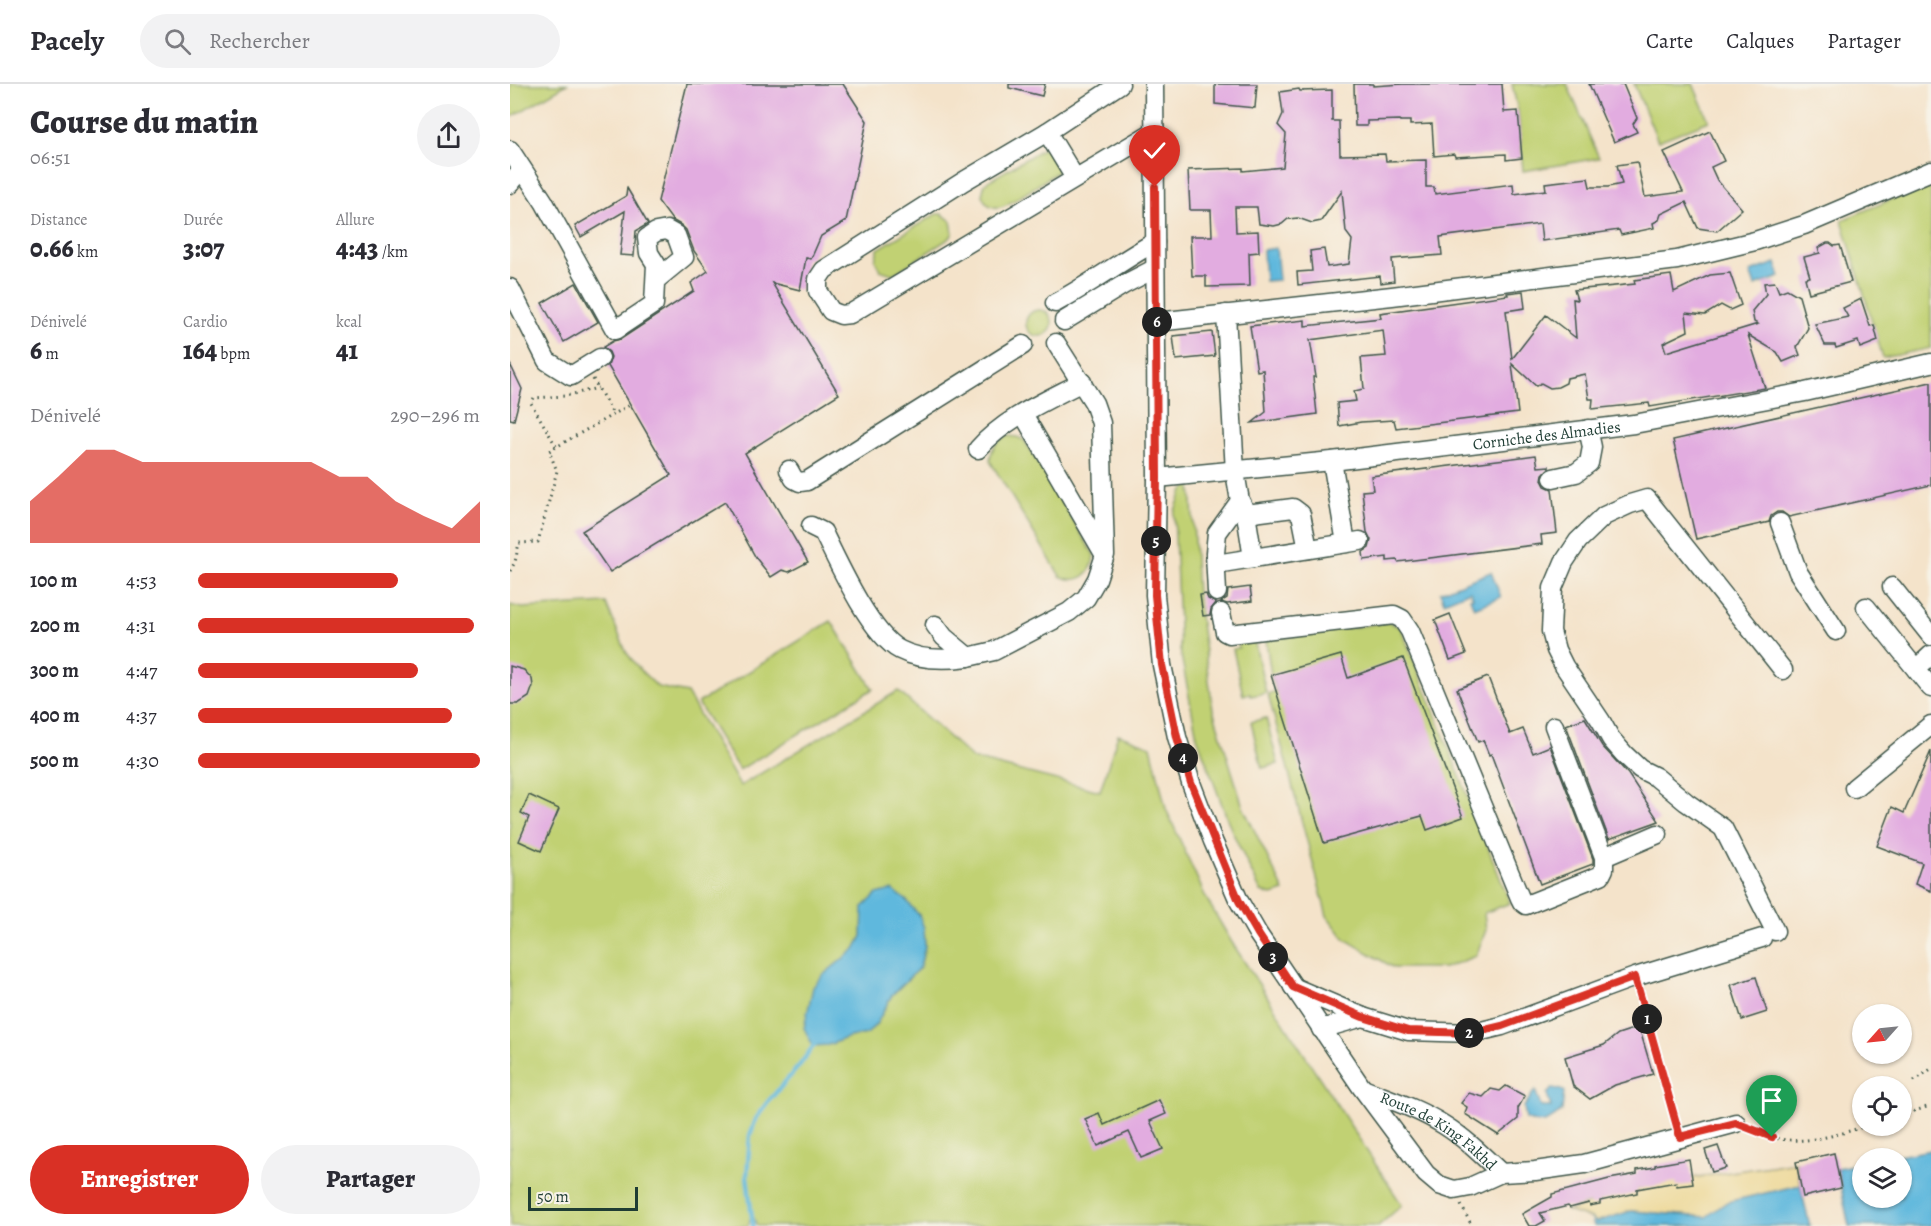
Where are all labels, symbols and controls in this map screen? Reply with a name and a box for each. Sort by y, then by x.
search box [140,14,560,68]
text: Pacely [30,22,104,60]
icon: search [161,25,194,58]
text: Rechercher [209,26,310,56]
text: Carte [1646,27,1693,55]
text: Calques [1726,27,1794,55]
text: Partager [1827,27,1901,55]
text: Course du matin [30,99,258,144]
button: share [417,104,480,167]
pin [1129,125,1180,187]
icon: check [1138,134,1171,167]
text: 06:51 [30,144,70,171]
text: Distance [30,209,87,231]
text: Durée [183,209,223,231]
text: Allure [336,209,375,231]
text: 0.66 [30,231,74,266]
text: 3:07 [183,231,224,266]
text: 4:43 [336,231,378,266]
text: km [74,241,98,263]
text: /km [378,241,408,263]
pin: 6 [1142,307,1172,337]
text: Dénivelé [30,311,87,333]
text: Cardio [183,311,228,333]
text: kcal [336,311,362,333]
text: 6 [1153,311,1161,333]
text: 6 [30,333,42,368]
text: 164 [183,333,217,368]
text: 41 [336,333,358,368]
text: m [42,343,59,365]
text: bpm [217,343,250,365]
text: Dénivelé [30,402,101,429]
text: 290–296 m [390,402,480,429]
street label: Corniche des Almadies [1472,416,1622,456]
pin: 5 [1141,526,1171,556]
text: 5 [1153,530,1159,552]
text: 100 m [30,567,78,594]
text: 4:53 [126,567,157,594]
text: 200 m [30,612,80,639]
text: 4:31 [126,612,155,639]
text: 300 m [30,657,79,684]
text: 4:47 [126,657,157,684]
text: 400 m [30,702,80,729]
text: 4:37 [126,702,157,729]
pin: 4 [1168,743,1198,773]
text: 500 m [30,747,79,774]
text: 4:30 [126,747,159,774]
text: 4 [1179,747,1187,769]
pin: 3 [1258,942,1288,972]
text: 3 [1270,946,1276,968]
pin: 1 [1632,1004,1662,1034]
north arrow [1852,1004,1912,1064]
map controls [1852,1004,1912,1208]
text: 1 [1644,1008,1650,1030]
pin: 2 [1454,1018,1484,1048]
text: 2 [1465,1022,1473,1044]
pin [1746,1075,1797,1137]
button: locate [1852,1076,1912,1136]
icon: arrive [1755,1084,1788,1117]
street label: Route de King Fakhd [1377,1087,1502,1176]
button: Enregistrer [30,1145,249,1214]
button: Partager [261,1145,480,1214]
button: layers [1852,1148,1912,1208]
scale bar [528,1184,638,1212]
text: 50 m [537,1186,569,1208]

